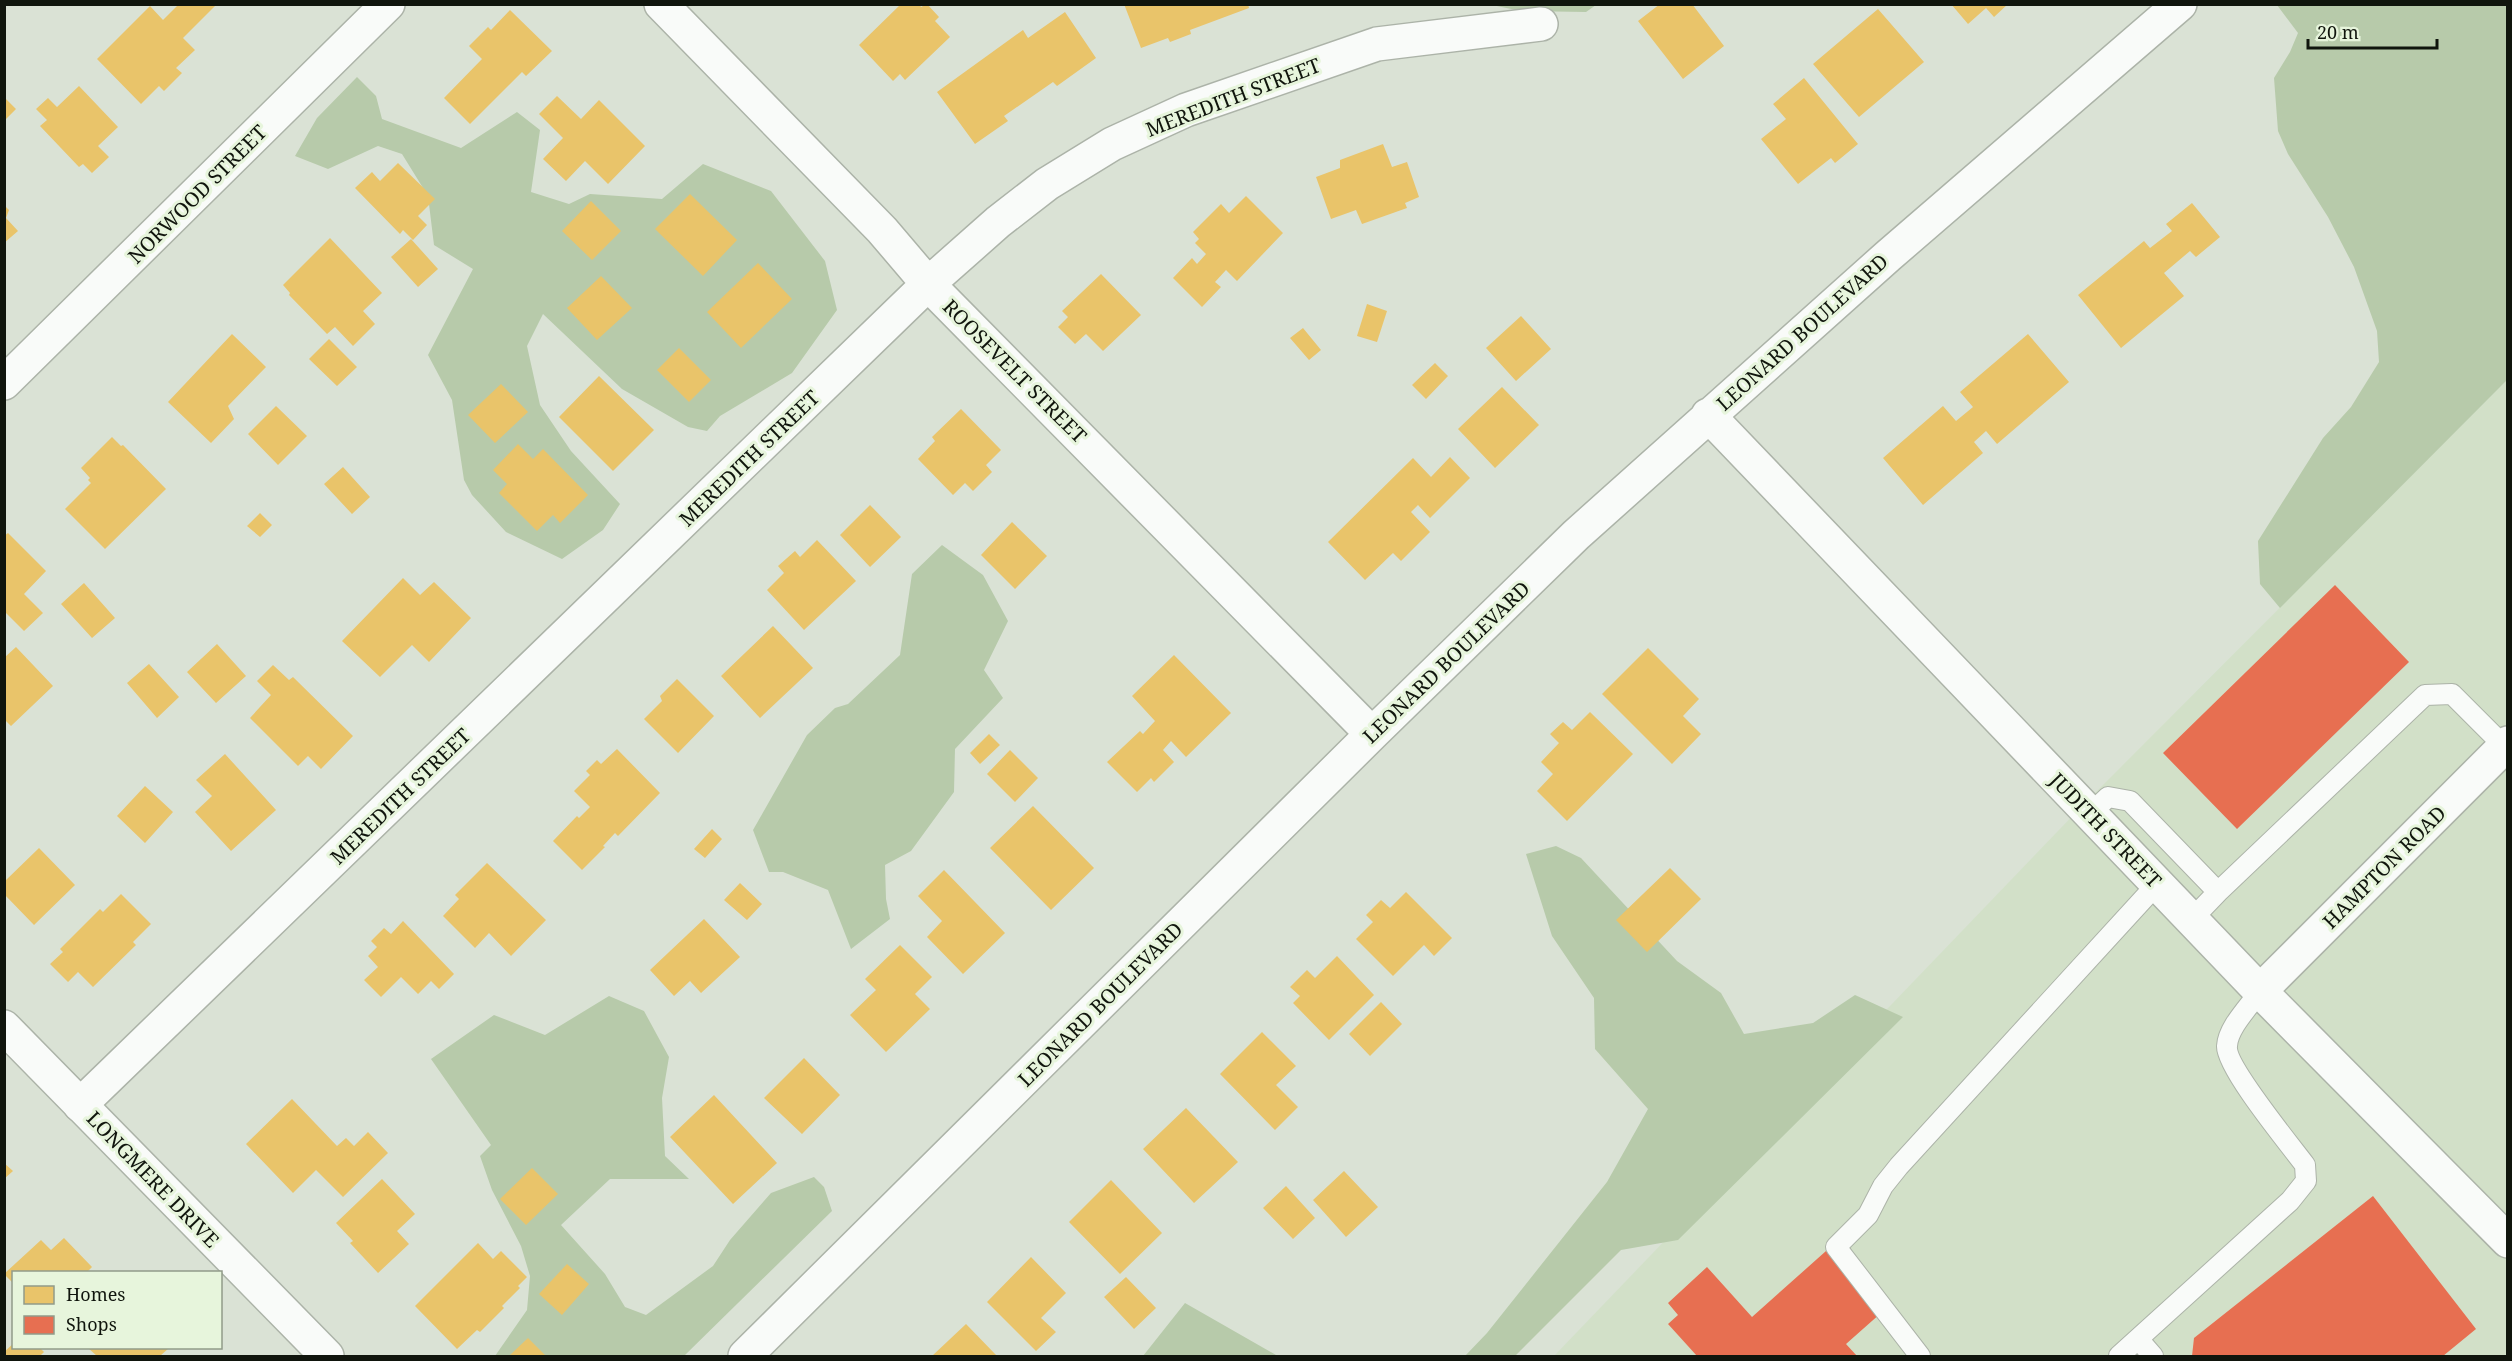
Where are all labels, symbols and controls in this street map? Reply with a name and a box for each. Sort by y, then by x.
scale bar [2308,12,2437,50]
text: 20 m [2317,20,2359,44]
street label: MEREDITH STREET [1142,51,1324,143]
street label: NORWOOD STREET [122,119,272,269]
street label: LEONARD BOULEVARD [1710,248,1894,416]
street label: ROOSEVELT STREET [937,293,1093,449]
street label: MEREDITH STREET [673,384,825,532]
street label: LEONARD BOULEVARD [1357,575,1535,749]
street label: MEREDITH STREET [324,722,476,870]
street label: JUDITH STREET [2044,766,2168,893]
street label: HAMPTON ROAD [2317,800,2451,934]
street label: LEONARD BOULEVARD [1012,916,1188,1092]
street label: LONGMERE DRIVE [81,1105,225,1253]
legend [12,1271,222,1349]
text: Homes [66,1282,125,1306]
text: Shops [66,1312,117,1336]

